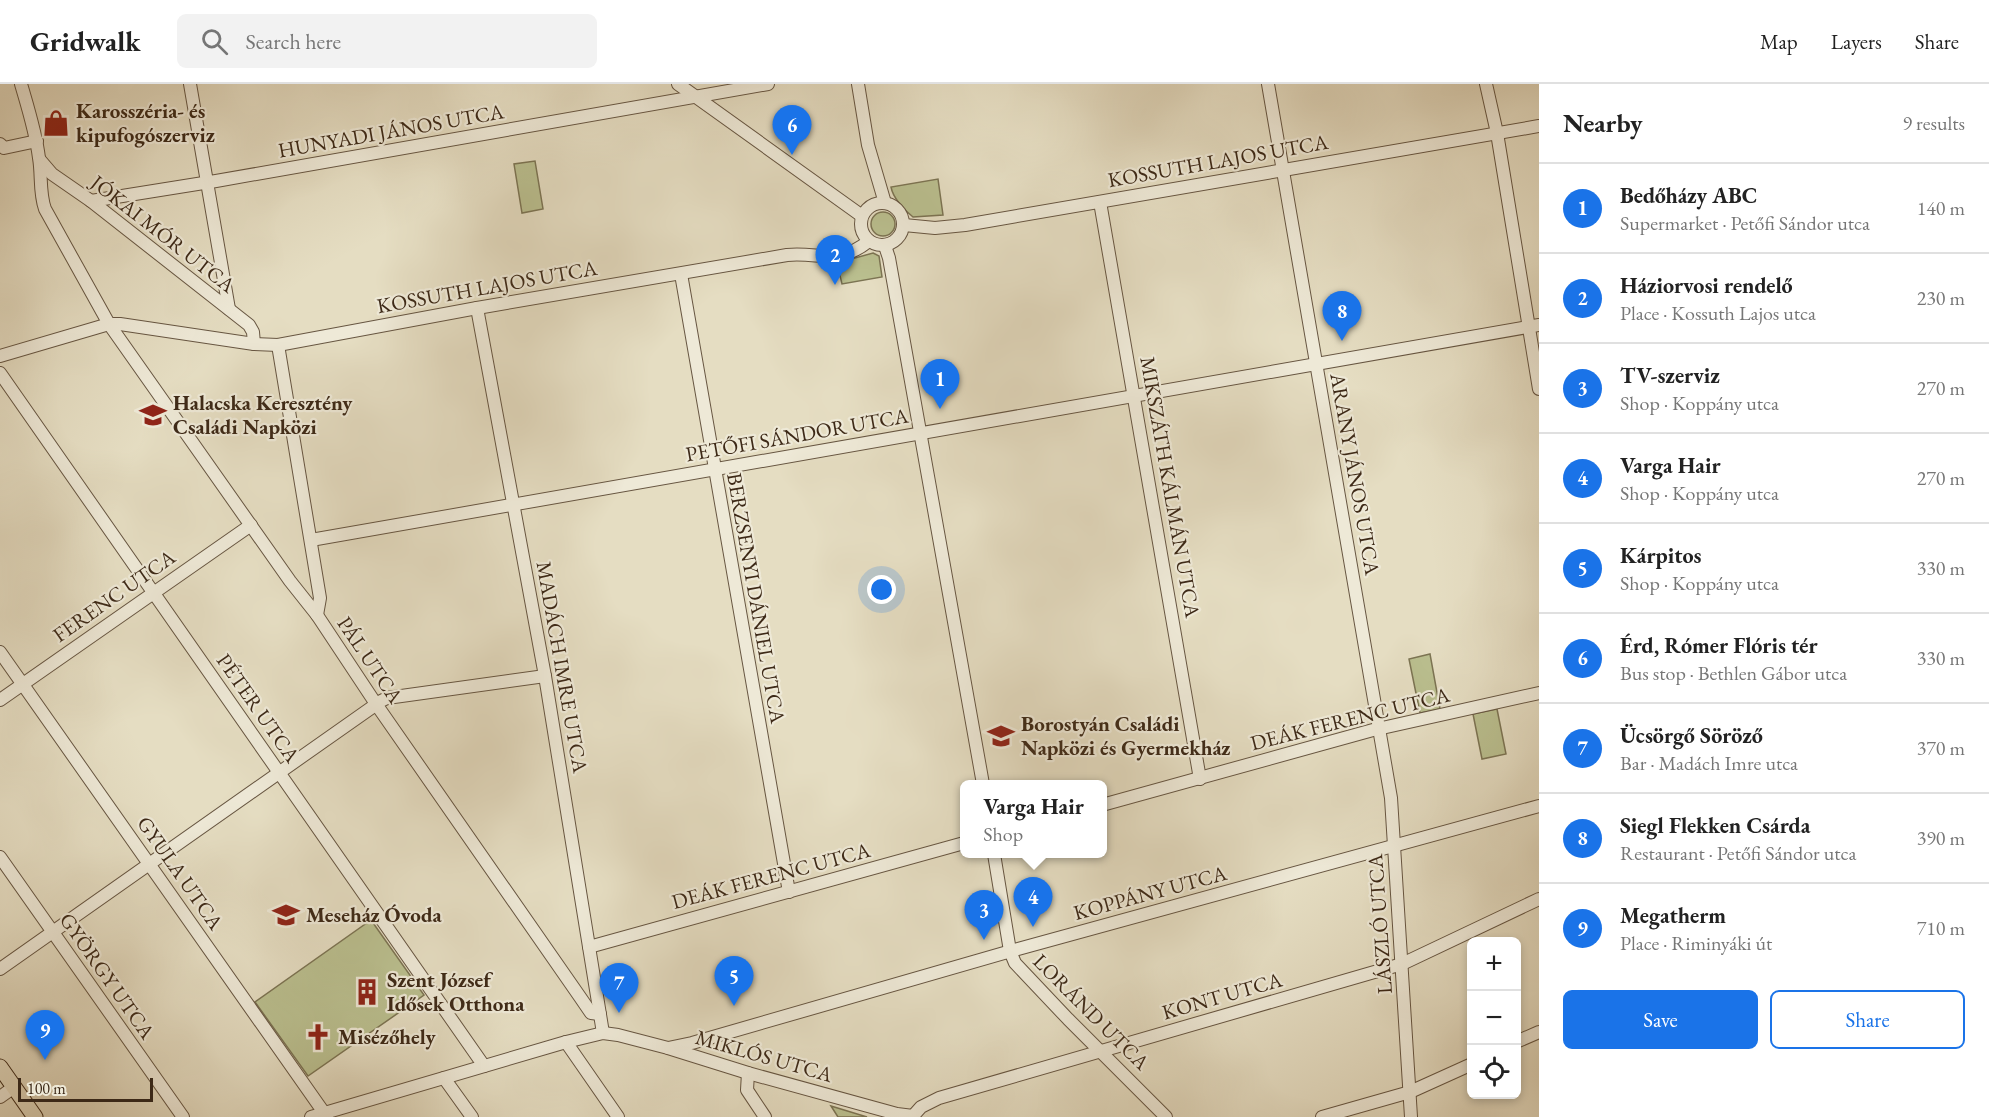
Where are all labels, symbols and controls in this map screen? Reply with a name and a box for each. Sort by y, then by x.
search box [177,14,597,68]
text: Gridwalk [30,23,141,59]
icon: search [198,25,231,58]
text: Search here [246,27,341,56]
text: Map [1760,28,1798,55]
text: Layers [1831,28,1882,55]
text: Share [1915,28,1959,55]
place label: Karosszéria- és kipufogószerviz [76,97,215,148]
street label: HUNYADI JÁNOS UTCA [276,97,506,164]
pin: 6 [772,106,812,155]
text: Nearby [1563,106,1643,140]
shop icon: Karosszéria- és kipufogószerviz [41,108,71,138]
text: 9 results [1902,110,1965,136]
street label: KOSSUTH LAJOS UTCA [1106,128,1331,193]
street label: JÓKAI MÓR UTCA [84,168,241,299]
text: Bedőházy ABC [1620,181,1757,210]
text: 1 [1577,195,1588,221]
text: 140 m [1917,195,1965,221]
text: Supermarket · Petőfi Sándor utca [1620,210,1870,236]
pin: 2 [816,236,854,285]
street label: KOSSUTH LAJOS UTCA [375,254,600,319]
text: Háziorvosi rendelő [1620,271,1792,300]
text: 2 [1577,285,1588,311]
text: 230 m [1917,285,1965,311]
pin: 8 [1322,292,1362,341]
text: Place · Kossuth Lajos utca [1620,300,1816,326]
street label: MIKSZÁTH KÁLMÁN UTCA [1134,354,1207,620]
pin: 1 [920,360,960,409]
text: TV-szerviz [1620,361,1720,390]
street label: ARANY JÁNOS UTCA [1324,370,1387,578]
text: 3 [1577,375,1588,401]
text: 270 m [1917,375,1965,401]
place label: Halacska Keresztény Családi Napközi [173,389,353,440]
text: Shop · Koppány utca [1620,390,1779,416]
school or university icon: Halacska Keresztény Családi Napközi [138,400,168,430]
street label: PETŐFI SÁNDOR UTCA [683,402,911,467]
text: Varga Hair [1620,451,1721,480]
text: 4 [1577,465,1588,491]
text: 270 m [1917,465,1965,491]
street label: BERZSENYI DÁNIEL UTCA [721,471,792,726]
text: Shop · Koppány utca [1620,480,1779,506]
text: Kárpitos [1620,541,1701,570]
street label: FERENC UTCA [47,543,181,648]
text: 5 [1577,555,1588,581]
text: 330 m [1917,555,1965,581]
street label: MADÁCH IMRE UTCA [531,559,594,775]
text: Shop · Koppány utca [1620,570,1779,596]
your location [867,575,896,604]
street label: PÁL UTCA [331,611,410,709]
text: Érd, Rómer Flóris tér [1620,631,1818,660]
text: 6 [1577,645,1588,671]
text: 330 m [1917,645,1965,671]
street label: PÉTER UTCA [211,648,306,768]
text: Bus stop · Bethlen Gábor utca [1620,660,1847,686]
street label: DEÁK FERENC UTCA [1247,681,1453,756]
place label: Borostyán Családi Napközi és Gyermekház [1021,710,1230,761]
school or university icon: Borostyán Családi Napközi és Gyermekház [986,721,1016,751]
text: Ücsörgő Söröző [1620,721,1763,750]
text: 7 [1577,735,1588,761]
text: 370 m [1917,735,1965,761]
text: Bar · Madách Imre utca [1620,750,1798,776]
popup [960,780,1107,858]
text: Varga Hair [983,792,1084,821]
street label: GYULA UTCA [131,811,230,935]
text: Siegl Flekken Csárda [1620,811,1810,840]
text: Shop [983,821,1023,847]
text: 8 [1577,825,1588,851]
text: 390 m [1917,825,1965,851]
street label: DEÁK FERENC UTCA [669,836,874,915]
text: Restaurant · Petőfi Sándor utca [1620,840,1856,866]
street label: LÁSZLÓ UTCA [1361,853,1398,995]
street label: KOPPÁNY UTCA [1070,859,1230,926]
pin: 4 [1014,878,1052,927]
pin: 3 [964,890,1004,940]
school or university icon: Meseház Óvoda [271,900,301,930]
place label: Meseház Óvoda [306,901,443,928]
text: Megatherm [1620,901,1726,930]
street label: GYÖRGY UTCA [54,907,161,1045]
text: 9 [1577,915,1588,941]
text: 710 m [1917,915,1965,941]
text: Place · Riminyáki út [1620,930,1772,956]
map controls [1467,937,1521,1099]
button: + [1467,937,1521,991]
street label: LORÁND UTCA [1027,948,1156,1076]
pin: 5 [714,956,754,1006]
pin: 7 [600,964,638,1013]
street label: KONT UTCA [1159,965,1286,1026]
place label: Szent József Idősek Otthona [387,966,525,1017]
building icon: Szent József Idősek Otthona [352,977,382,1007]
button: Save [1563,990,1758,1049]
button: Share [1770,990,1965,1049]
button: − [1467,991,1521,1045]
pin: 9 [26,1010,64,1060]
church icon: Misézőhely [303,1022,333,1052]
place label: Misézőhely [338,1023,436,1050]
street label: MIKLÓS UTCA [693,1023,836,1088]
button: locate [1467,1045,1521,1099]
scale bar [18,1075,153,1102]
text: 100 m [27,1078,66,1099]

